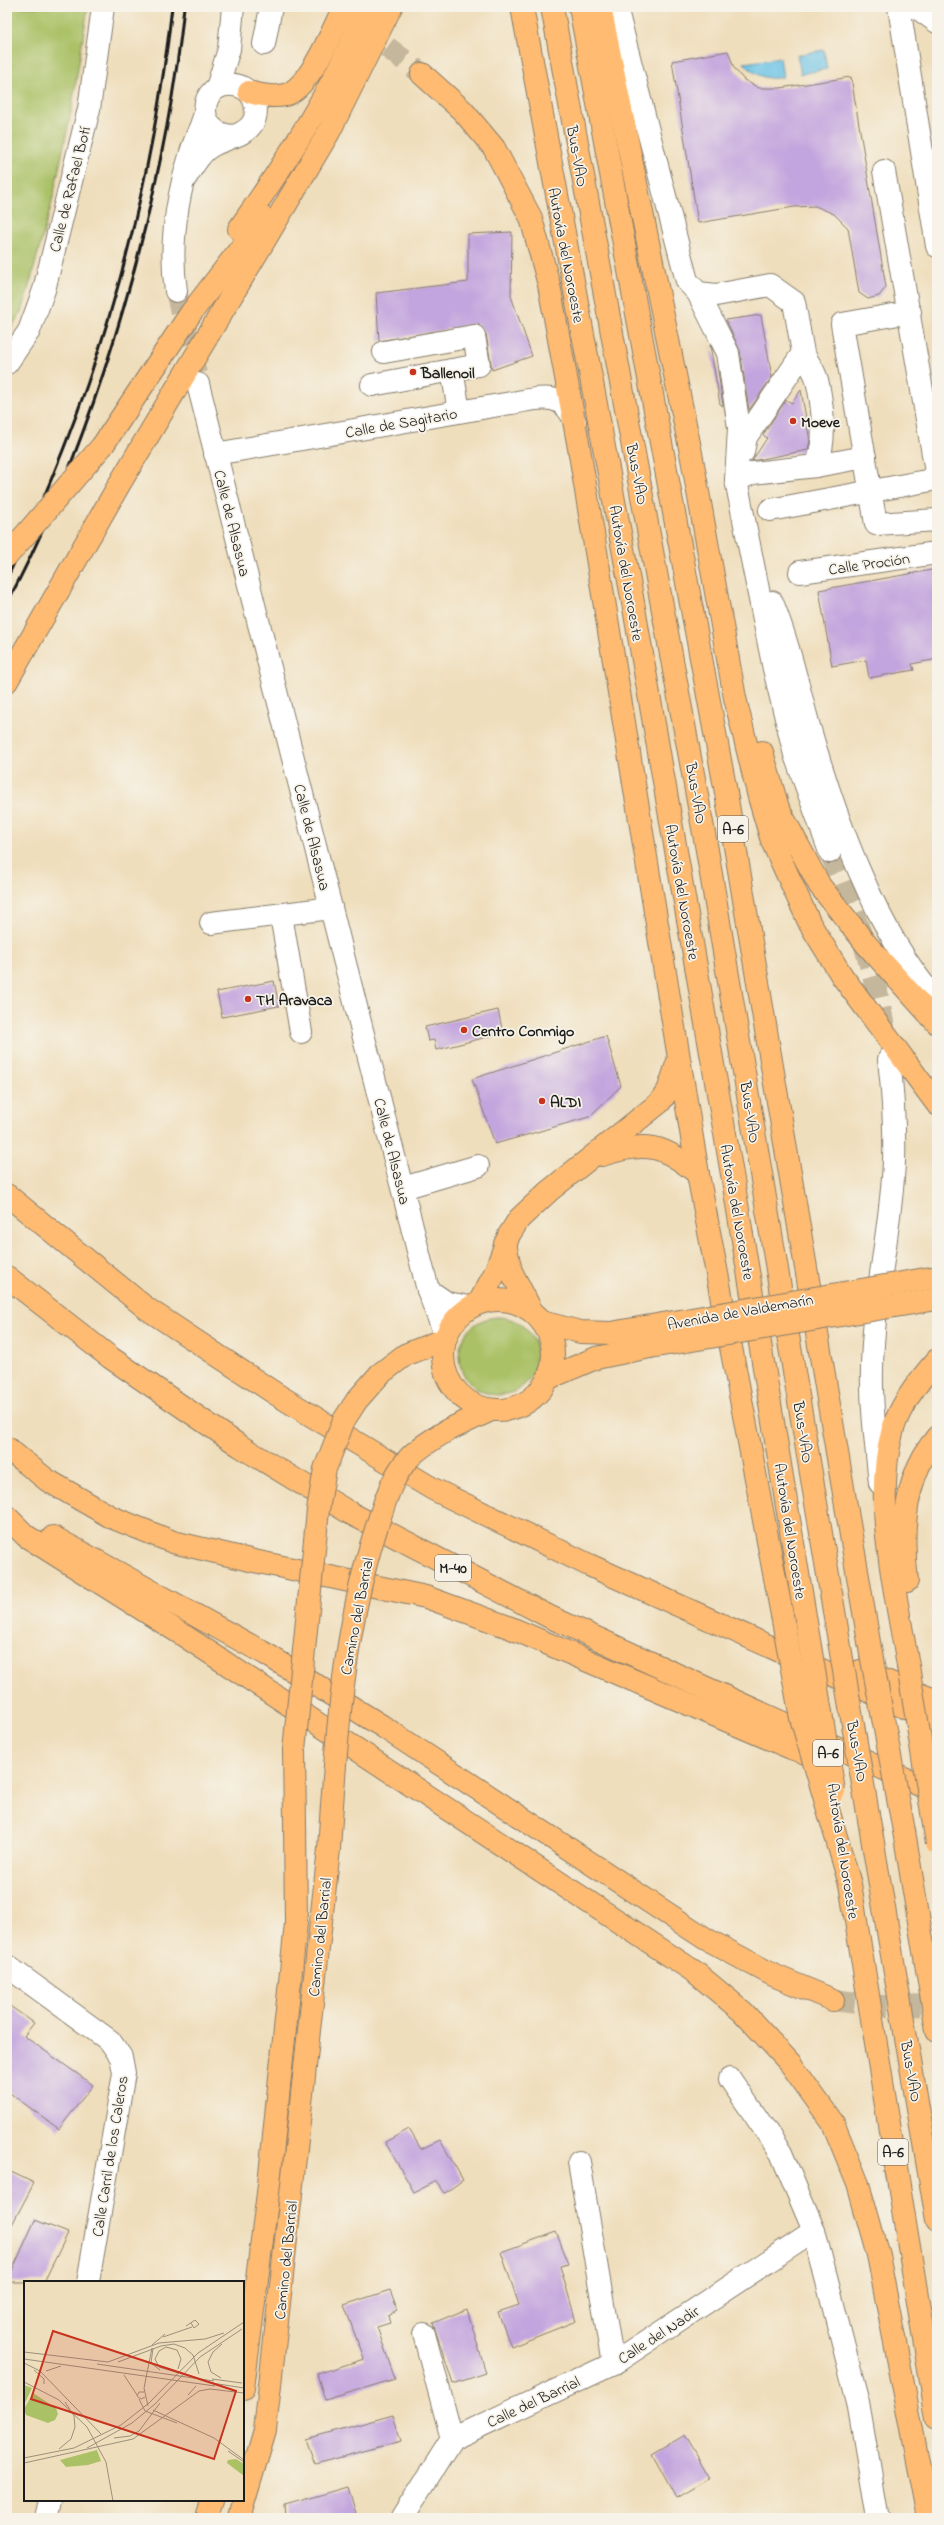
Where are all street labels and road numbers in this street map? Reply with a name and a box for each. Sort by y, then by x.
street label: Bus-VAO [559,123,593,189]
street label: Calle de Rafael Botí [44,124,98,255]
street label: Autovía del Noroeste [540,186,590,326]
street label: Calle de Sagitario [343,402,459,446]
street label: Bus-VAO [618,441,654,507]
street label: Calle de Alsasua [206,468,256,579]
street label: Autovía del Noroeste [601,504,649,644]
street label: Calle Proción [827,547,912,583]
street label: Bus-VAO [678,760,712,826]
street label: Calle de Alsasua [286,782,336,893]
road number: A-6 [718,816,748,842]
street label: Autovía del Noroeste [657,823,705,963]
street label: Bus-VAO [732,1079,766,1145]
street label: Calle de Alsasua [366,1096,416,1207]
street label: Autovía del Noroeste [712,1143,760,1283]
street label: Avenida de Valdemarín [665,1288,815,1338]
street label: Bus-VAO [785,1399,819,1465]
street label: Autovía del Noroeste [766,1462,812,1602]
street label: Camino del Barrial [335,1555,381,1677]
road number: M-40 [435,1555,471,1581]
street label: Bus-VAO [839,1718,873,1784]
road number: A-6 [813,1740,843,1766]
street label: Autovía del Noroeste [819,1782,865,1922]
street label: Camino del Barrial [303,1876,339,1998]
street label: Bus-VAO [893,2038,927,2104]
street label: Calle Carril de los Caleros [86,2074,136,2239]
road number: A-6 [878,2139,908,2165]
street label: Camino del Barrial [269,2199,305,2321]
street label: Calle del Nadir [614,2300,705,2371]
street label: Calle del Barrial [483,2371,585,2435]

